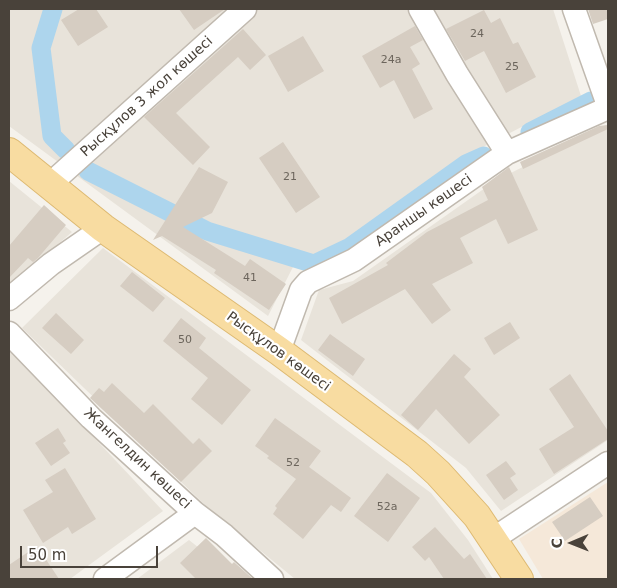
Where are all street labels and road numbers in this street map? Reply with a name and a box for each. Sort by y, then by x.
street label: Рысқұлов 3 жол көшесі [77,33,217,161]
street label: Араншы көшесі [372,171,476,251]
street label: Рысқұлов көшесі [223,309,333,395]
street label: Жангелдин көшесі [80,405,194,513]

